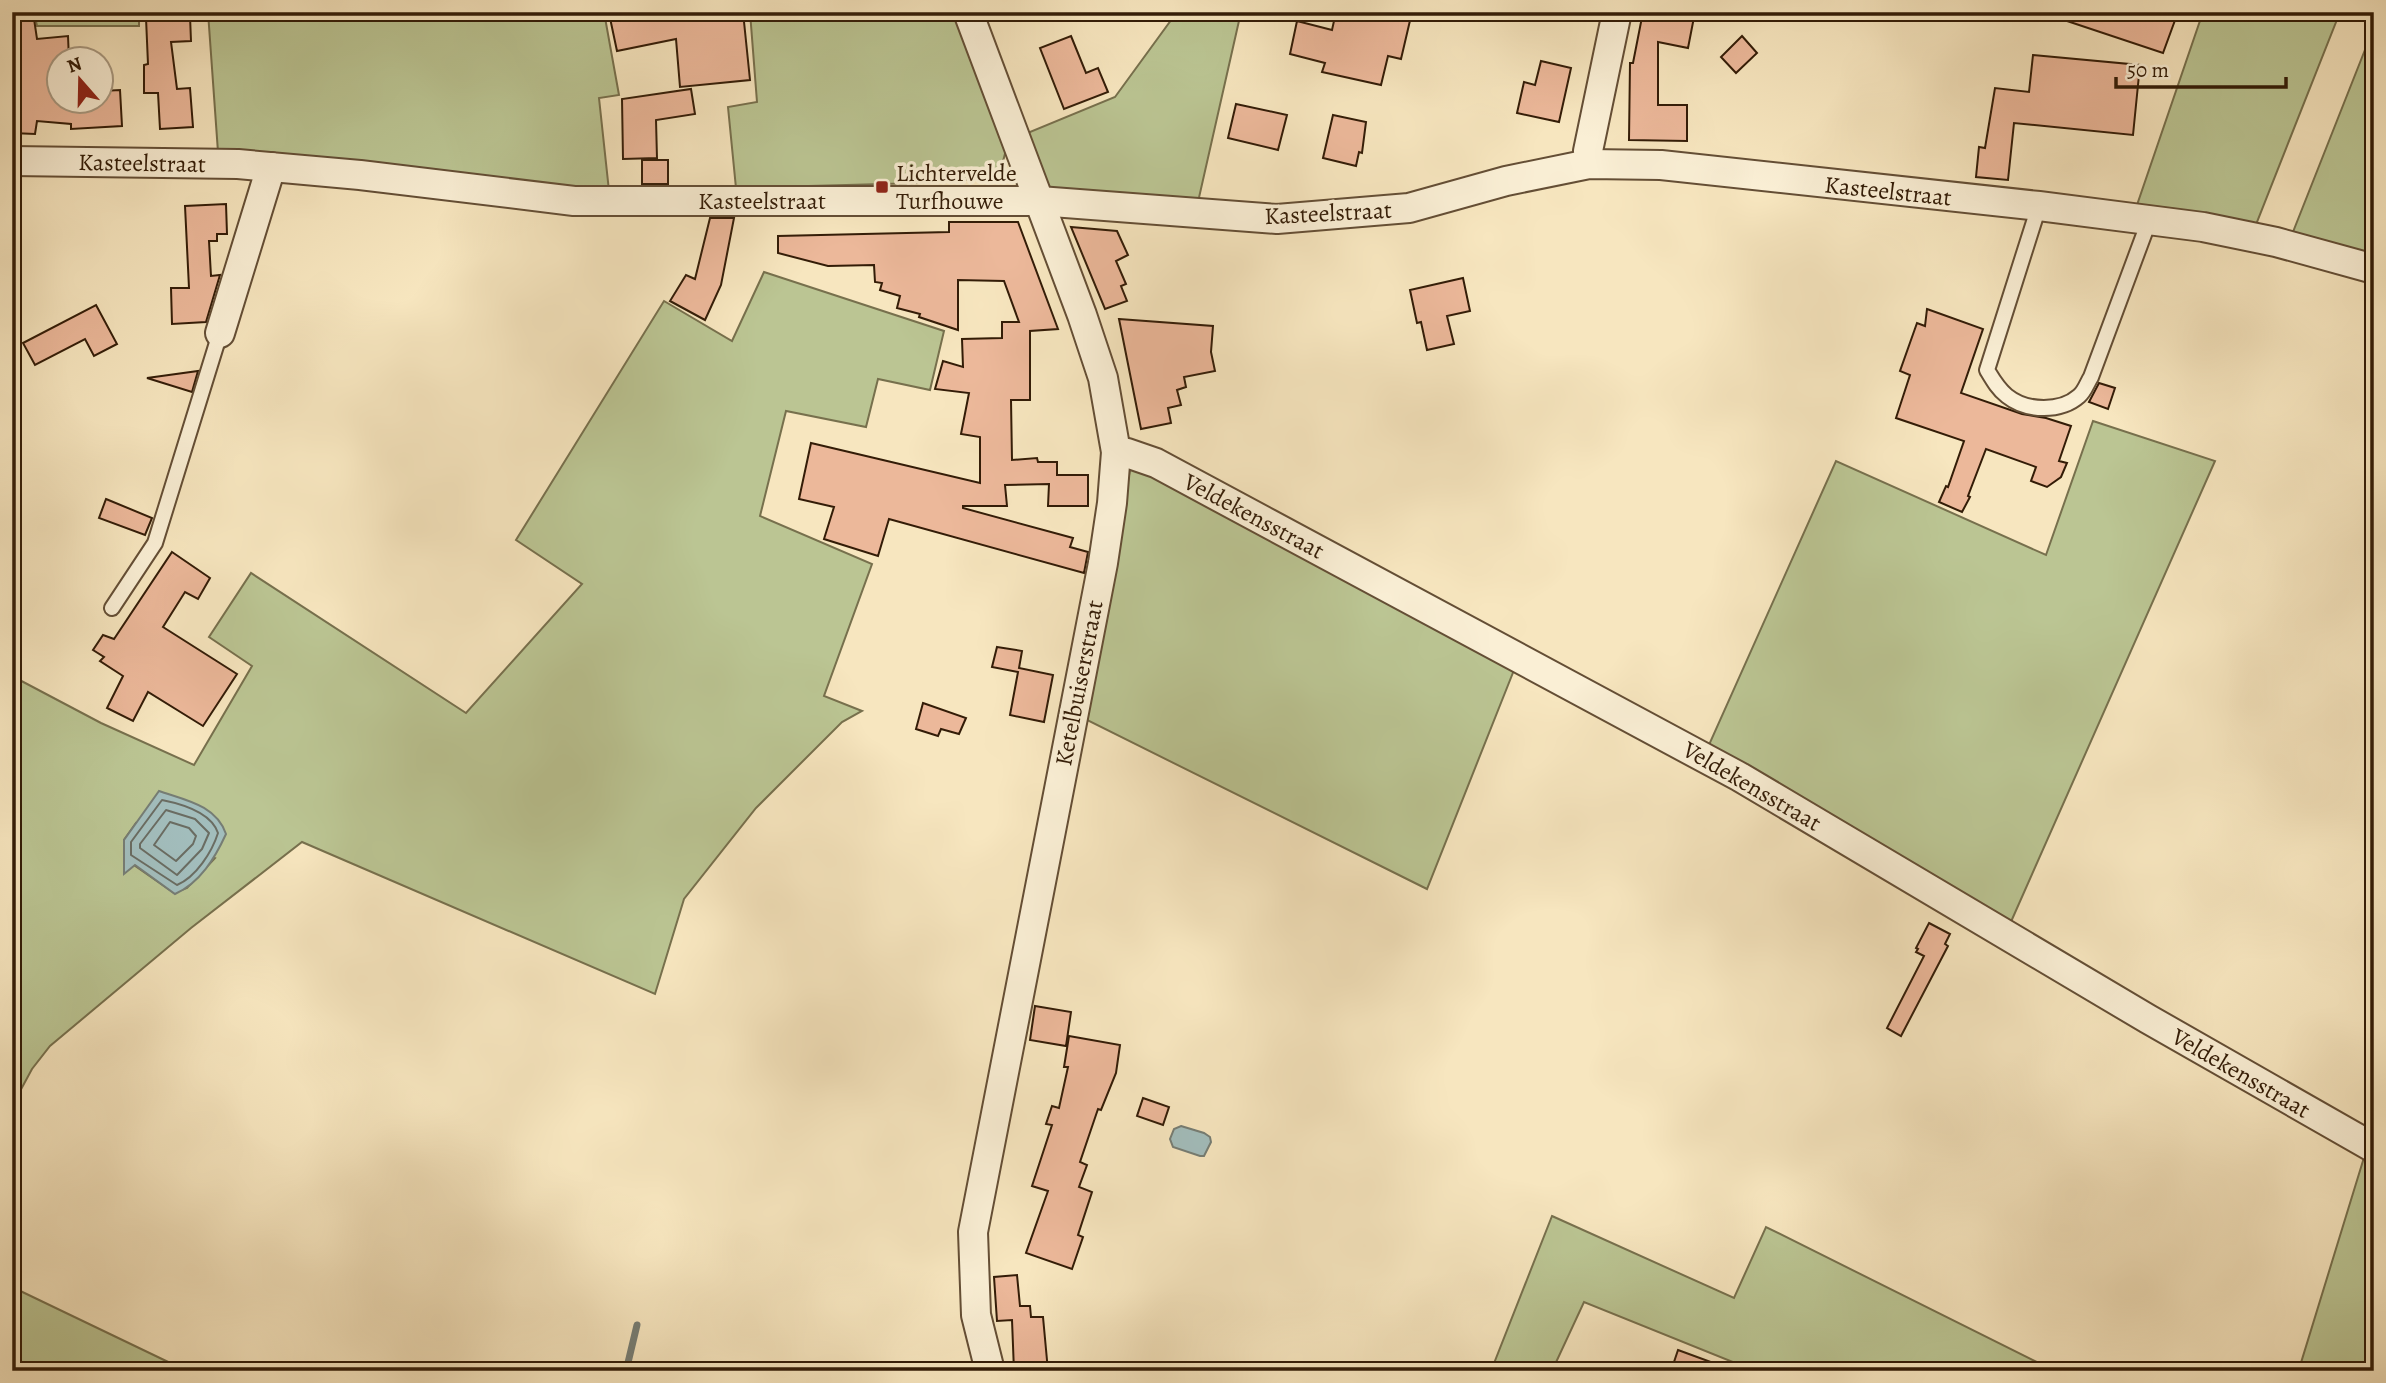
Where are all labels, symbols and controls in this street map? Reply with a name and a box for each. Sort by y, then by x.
north arrow [46,46,116,116]
scale bar [2116,46,2286,90]
text: N [64,50,86,80]
text: 50 m [2127,56,2169,84]
street label: Kasteelstraat [78,146,206,180]
place label: Lichtervelde Turfhouwe [896,157,1017,217]
street label: Kasteelstraat [1823,168,1953,214]
marker: Lichtervelde Turfhouwe [874,179,890,195]
street label: Kasteelstraat [698,185,826,217]
street label: Kasteelstraat [1263,194,1393,232]
street label: Veldekensstraat [1177,465,1330,567]
street label: Ketelbuiserstraat [1047,597,1111,769]
street label: Veldekensstraat [1676,733,1827,839]
street label: Veldekensstraat [2165,1020,2316,1126]

